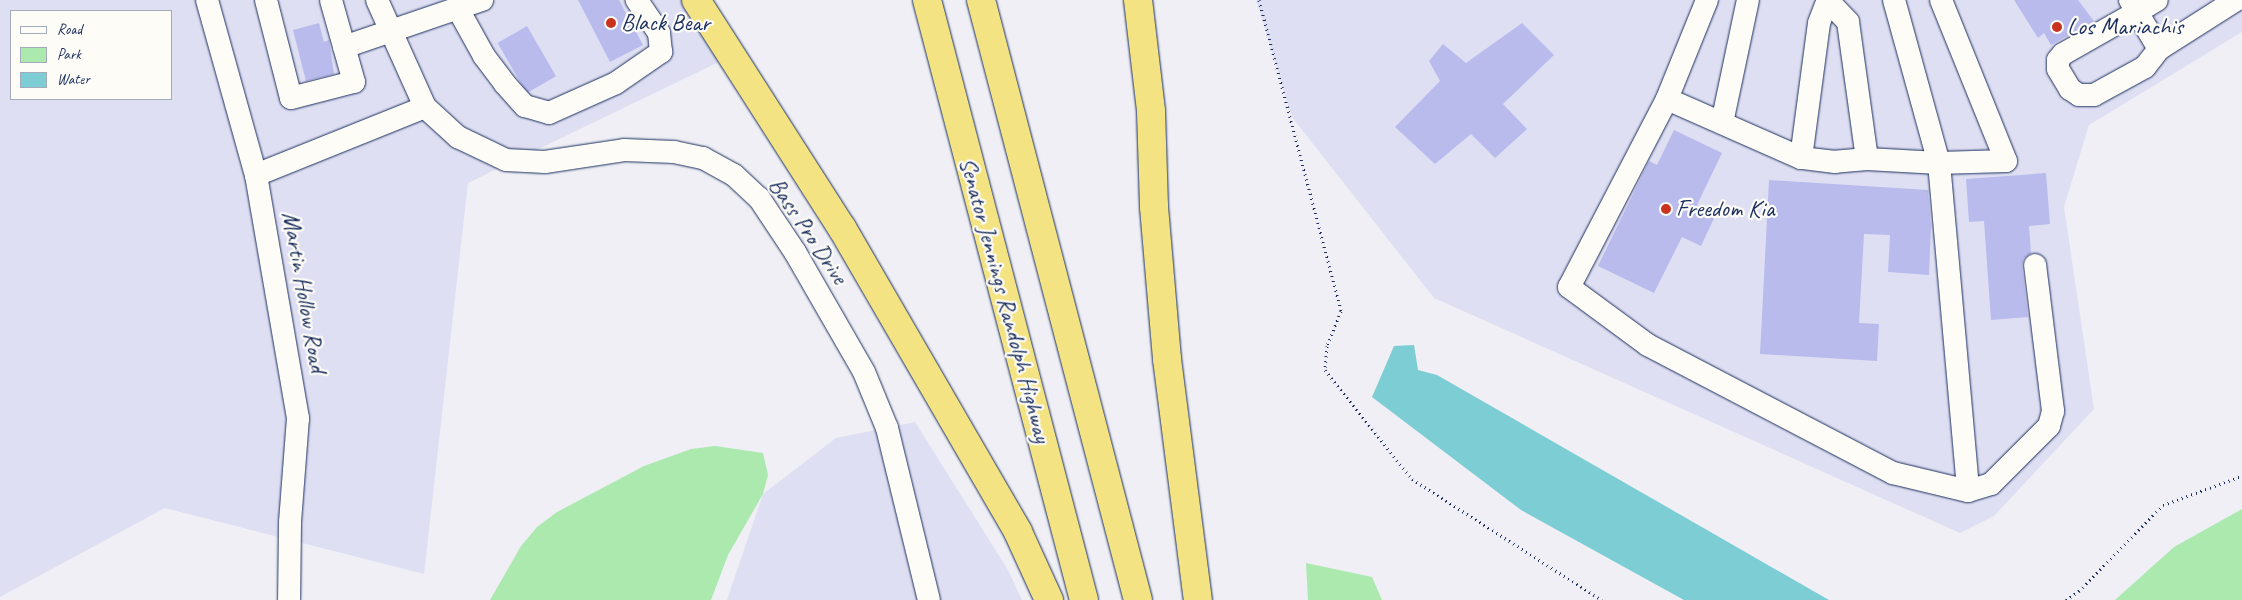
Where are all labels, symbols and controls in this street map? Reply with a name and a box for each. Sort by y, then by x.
place label: Black Bear [621,9,710,37]
legend [10,10,172,100]
place label: Los Mariachis [2067,13,2182,41]
marker: Black Bear [605,17,617,29]
text: Road [57,20,82,39]
marker: Los Mariachis [2051,21,2063,33]
text: Park [57,45,81,64]
text: Water [57,70,90,89]
street label: Senator Jennings Randolph Highway [953,154,1057,446]
street label: Bass Pro Drive [762,172,854,290]
place label: Freedom Kia [1676,195,1774,223]
marker: Freedom Kia [1660,203,1672,215]
street label: Martin Hollow Road [276,210,332,374]

